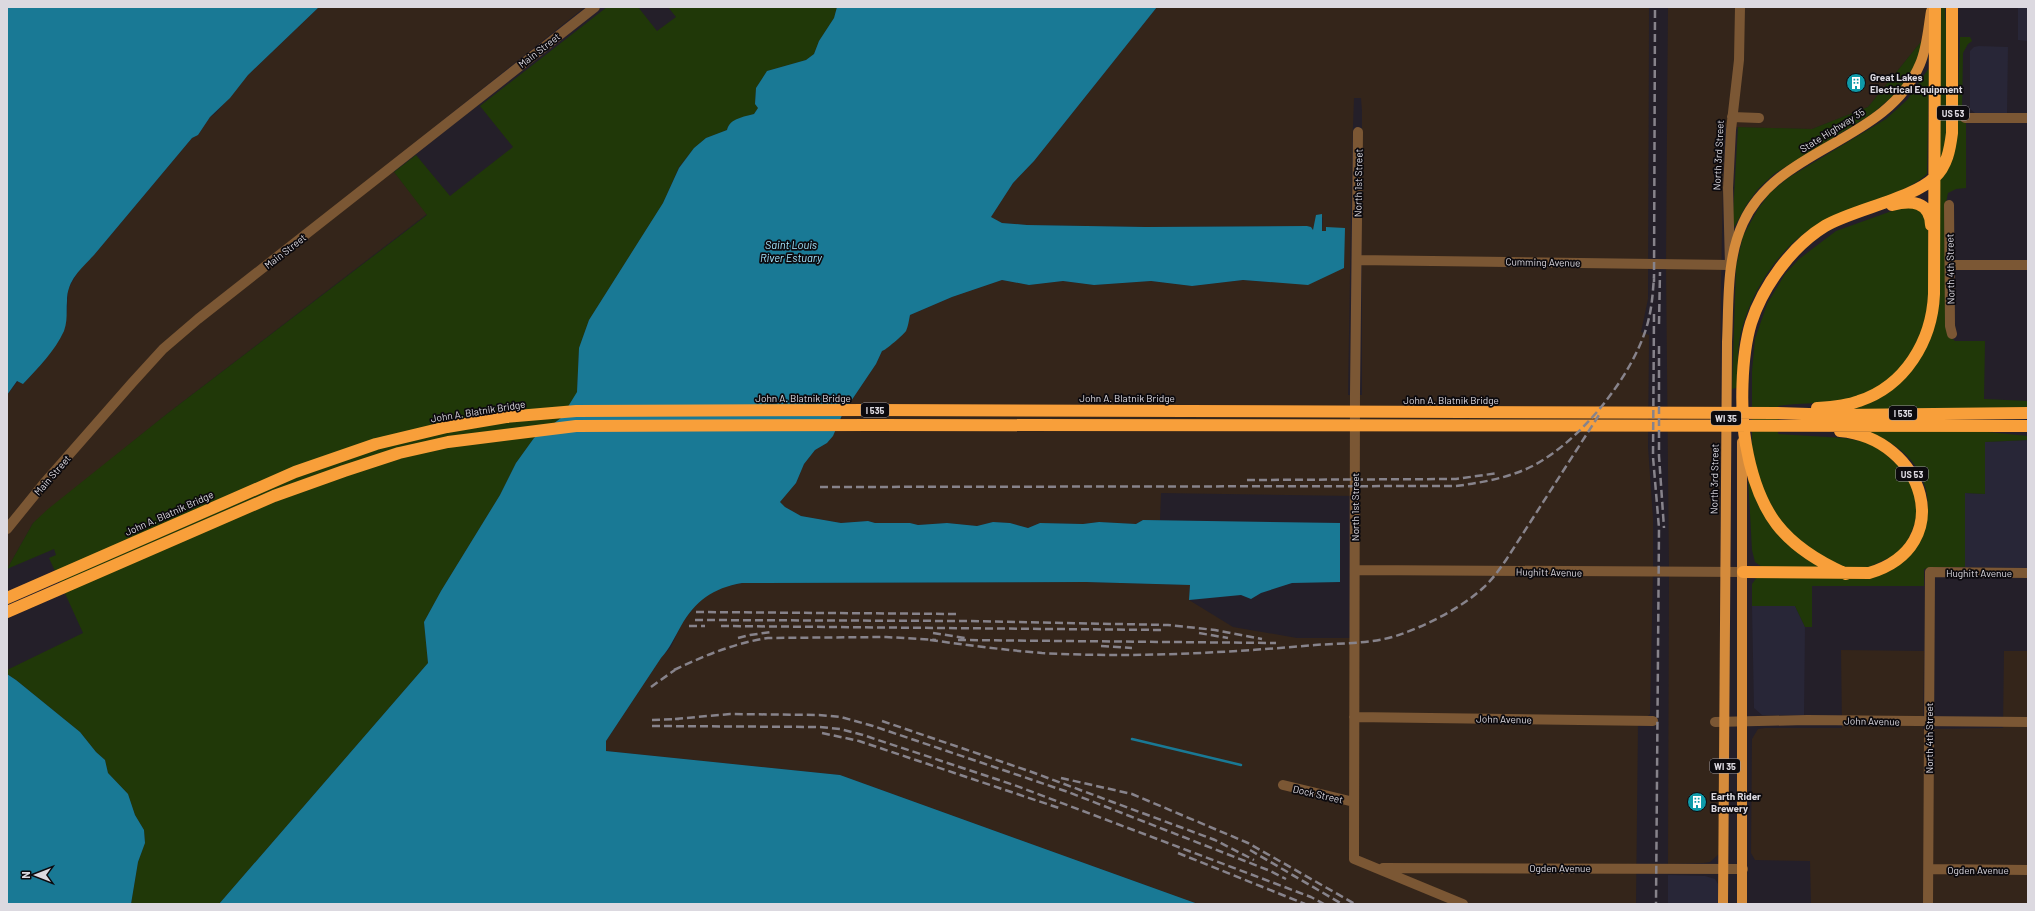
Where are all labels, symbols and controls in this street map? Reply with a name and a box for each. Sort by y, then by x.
street label: Main Street [516,30,562,70]
place label: Great Lakes Electrical Equipment [1870,71,1963,95]
building icon: Great Lakes Electrical Equipment [1845,72,1867,94]
street label: State Highway 35 [1797,105,1867,155]
road number: US 53 [1937,106,1969,120]
street label: North 3rd Street [1710,119,1726,191]
street label: North 1st Street [1351,148,1365,217]
street label: Main Street [262,231,308,271]
street label: North 4th Street [1943,233,1957,305]
water label: Saint Louis River Estuary [760,238,823,264]
street label: Cumming Avenue [1505,255,1581,269]
street label: John A. Blatnik Bridge [755,392,851,404]
street label: John A. Blatnik Bridge [1079,392,1175,404]
street label: John A. Blatnik Bridge [1403,394,1499,406]
street label: John A. Blatnik Bridge [430,398,526,424]
road number: I 535 [861,403,889,417]
road number: I 535 [1889,406,1917,420]
road number: WI 35 [1711,411,1741,425]
street label: North 3rd Street [1707,443,1721,514]
street label: Main Street [31,452,73,498]
road number: US 53 [1896,467,1928,481]
street label: North 1st Street [1349,473,1361,541]
street label: John A. Blatnik Bridge [123,488,215,538]
street label: Hughitt Avenue [1516,565,1582,579]
street label: Hughitt Avenue [1946,567,2012,579]
street label: North 4th Street [1923,702,1935,773]
street label: John Avenue [1476,713,1532,725]
street label: John Avenue [1844,715,1900,727]
road number: WI 35 [1710,759,1740,773]
street label: Dock Street [1292,782,1345,806]
place label: Earth Rider Brewery [1711,790,1761,814]
building icon: Earth Rider Brewery [1686,791,1708,813]
north arrow [16,855,56,895]
street label: Ogden Avenue [1529,862,1591,874]
street label: Ogden Avenue [1947,864,2009,876]
text: N [19,871,32,879]

